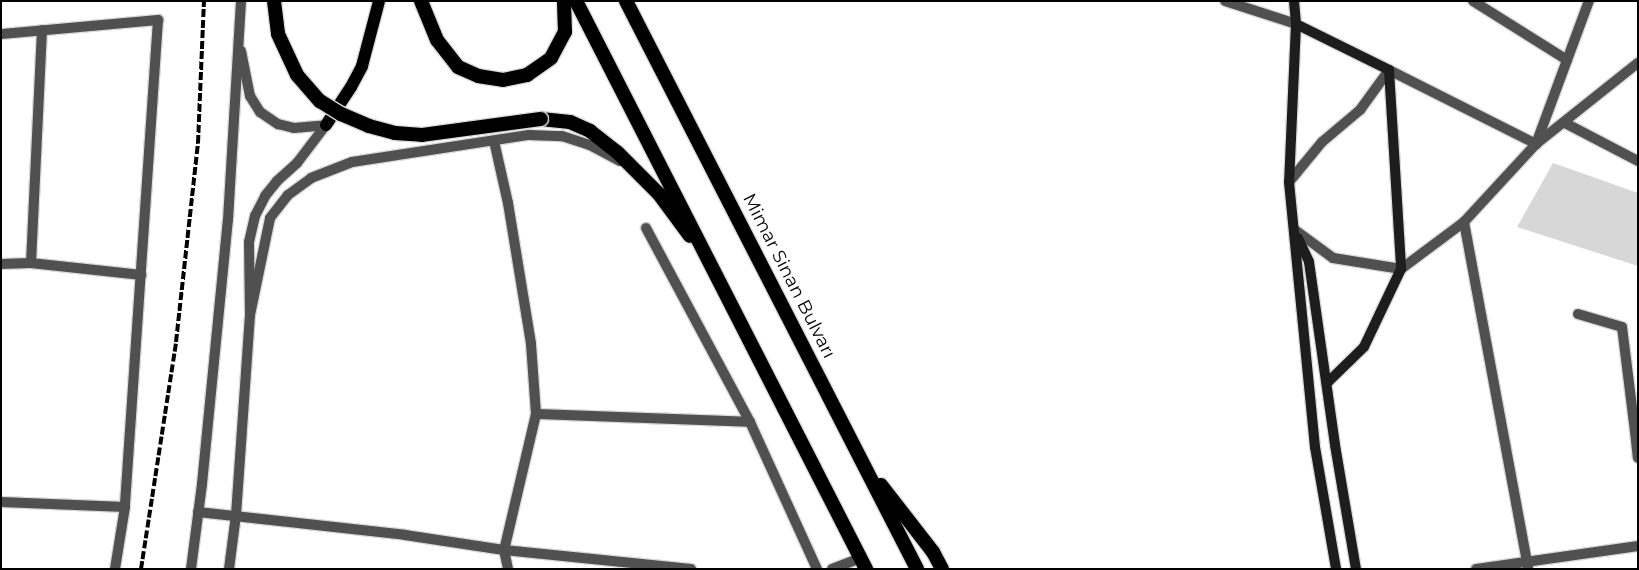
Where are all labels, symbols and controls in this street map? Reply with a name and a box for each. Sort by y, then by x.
street label: Mimar Sinan Bulvarı [738,190,840,362]

